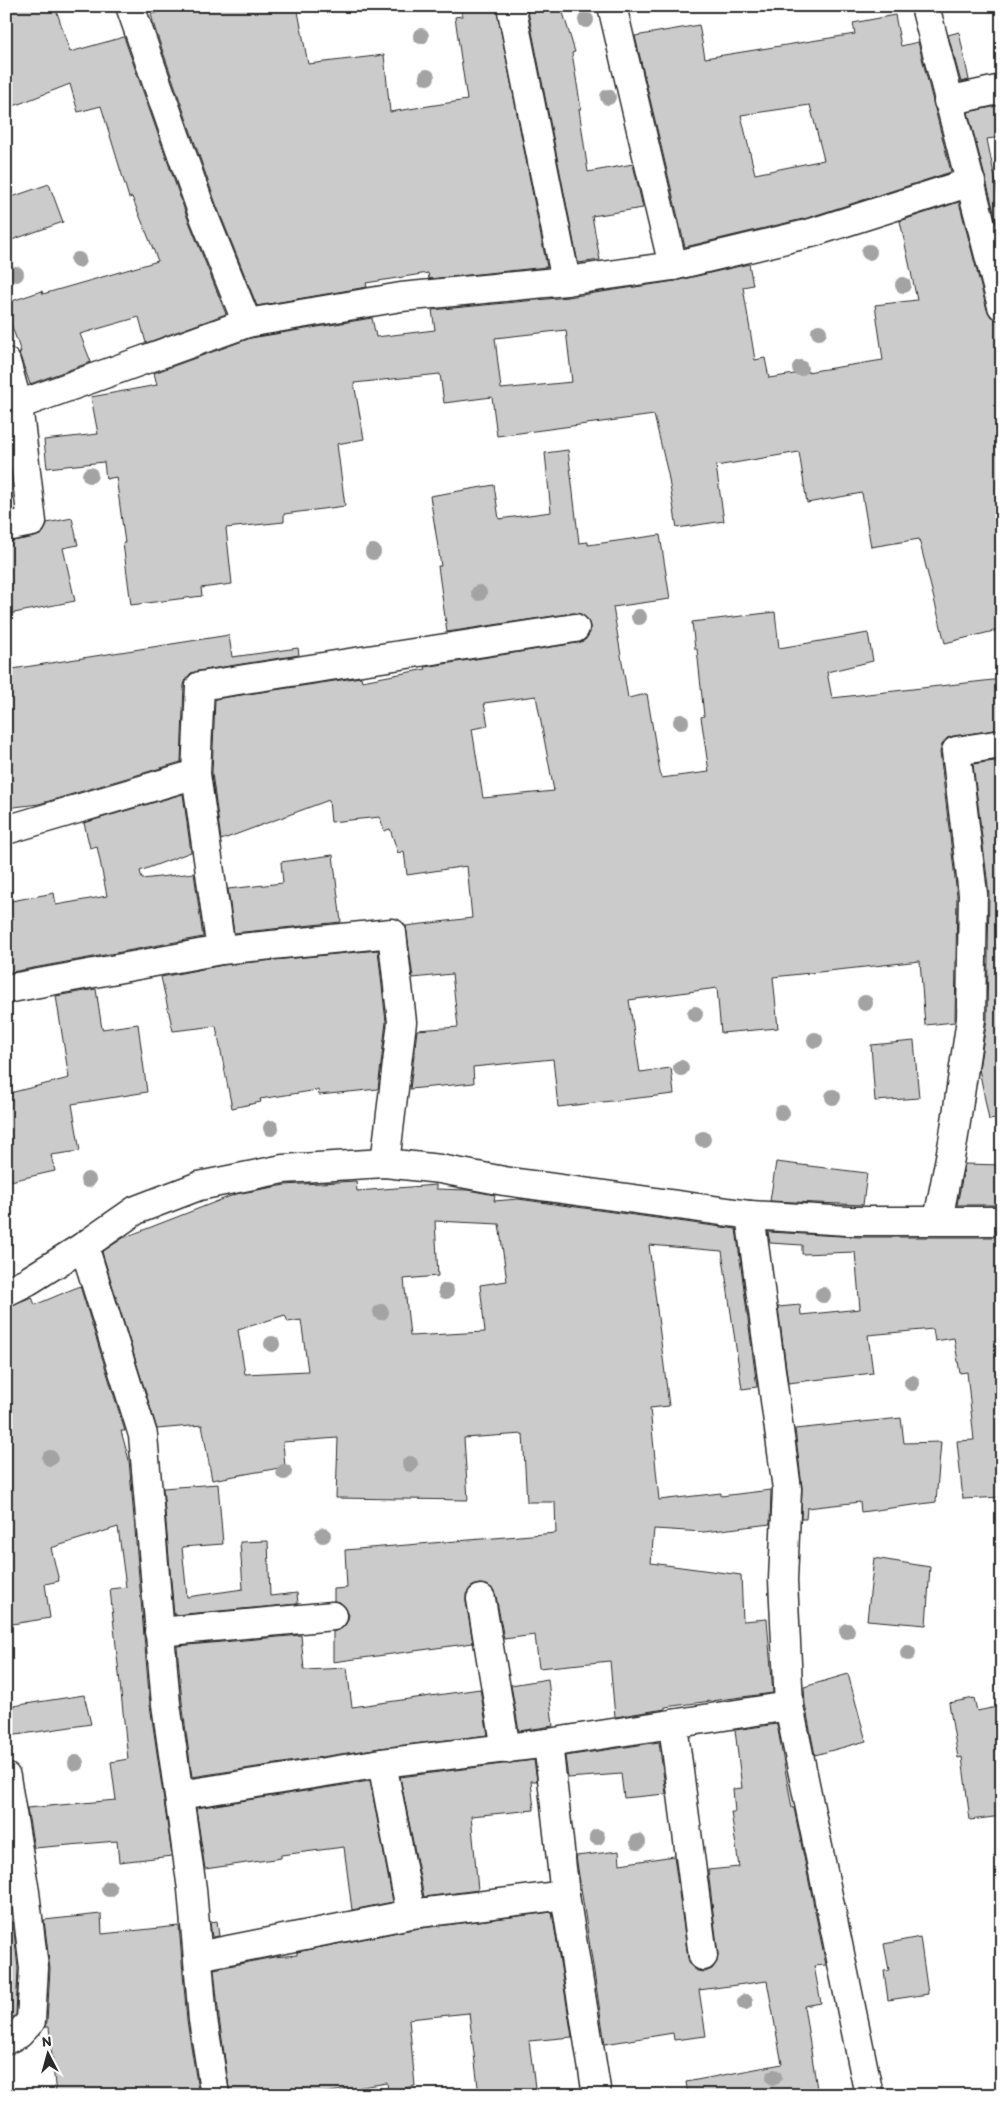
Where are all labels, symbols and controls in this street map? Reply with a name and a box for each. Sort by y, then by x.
north arrow [22,2028,72,2078]
text: N [41,2033,52,2051]

